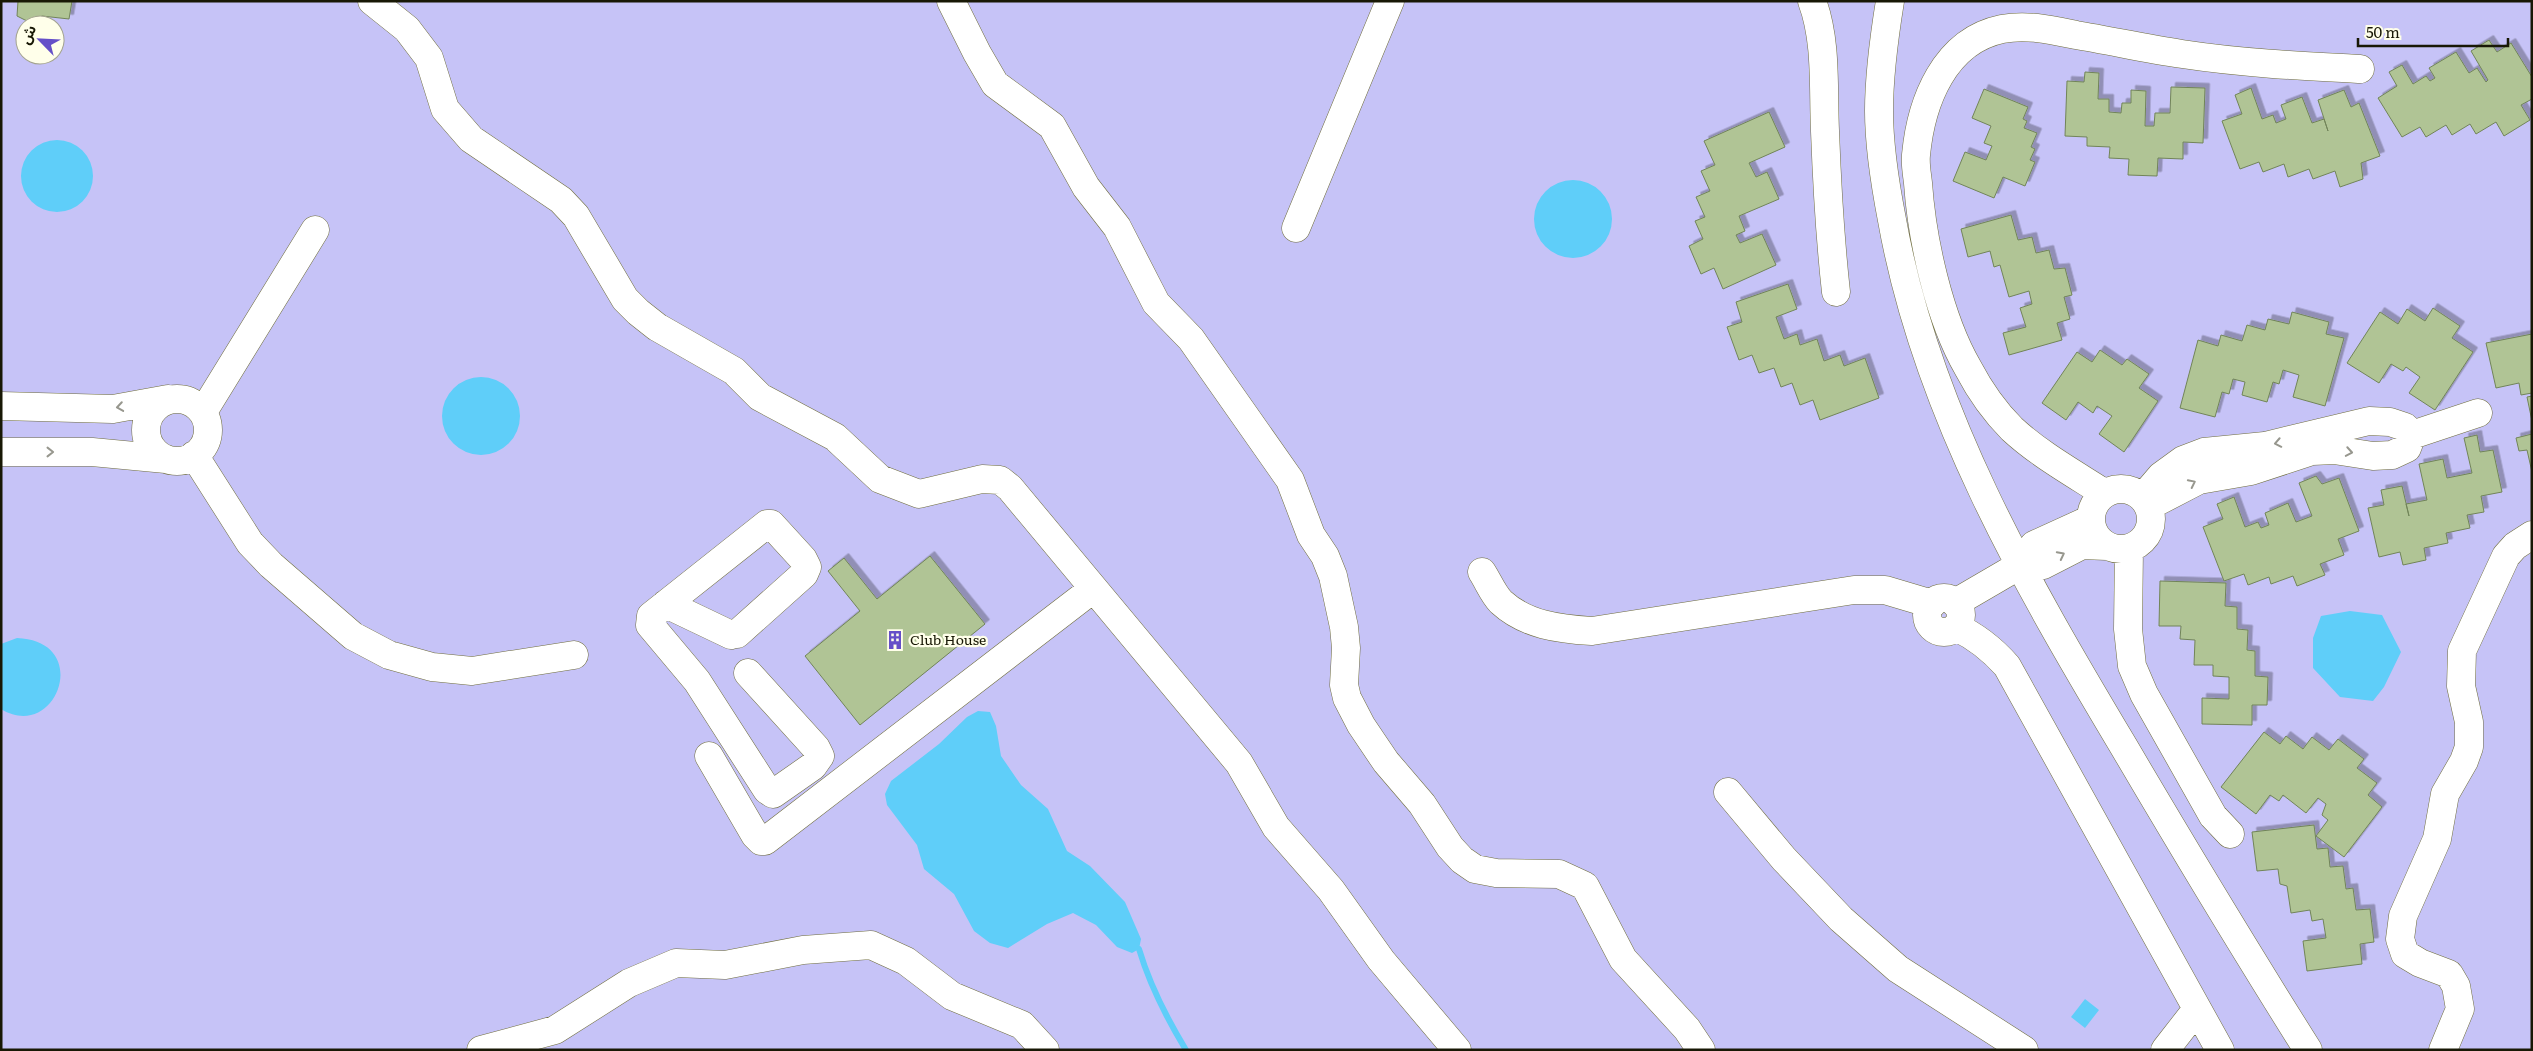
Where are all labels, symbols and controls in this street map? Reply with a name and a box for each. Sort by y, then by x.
north arrow [15,15,65,65]
scale bar [2358,15,2508,47]
text: 50 m [2366,20,2400,43]
text: ش [14,21,40,47]
one-way arrow [116,402,124,412]
one-way arrow [2273,437,2282,448]
one-way arrow [46,447,54,457]
one-way arrow [2345,447,2354,457]
one-way arrow [2187,479,2196,489]
one-way arrow [2056,551,2065,562]
building icon: Club House [884,629,906,651]
place label: Club House [910,629,986,649]

